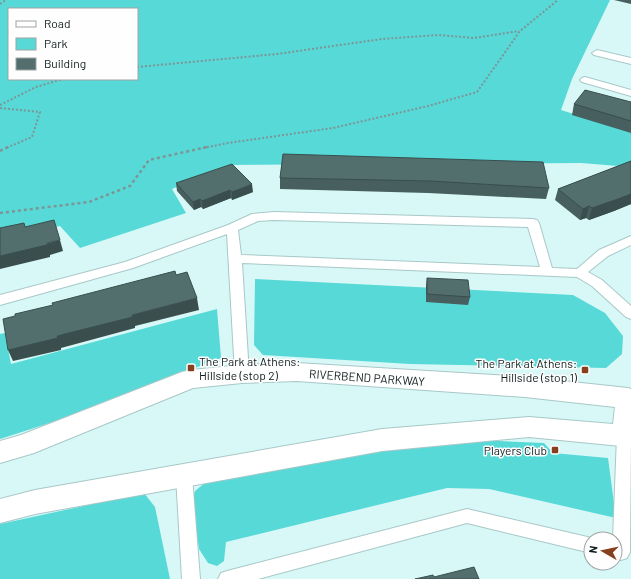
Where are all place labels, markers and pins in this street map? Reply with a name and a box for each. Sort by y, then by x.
place label: The Park at Athens: Hillside (stop 2) [199,354,300,382]
place label: The Park at Athens: Hillside (stop 1) [476,356,578,384]
marker: The Park at Athens: Hillside (stop 2) [186,363,196,373]
marker: The Park at Athens: Hillside (stop 1) [580,365,590,375]
place label: Players Club [484,443,547,457]
marker: Players Club [550,445,560,455]

